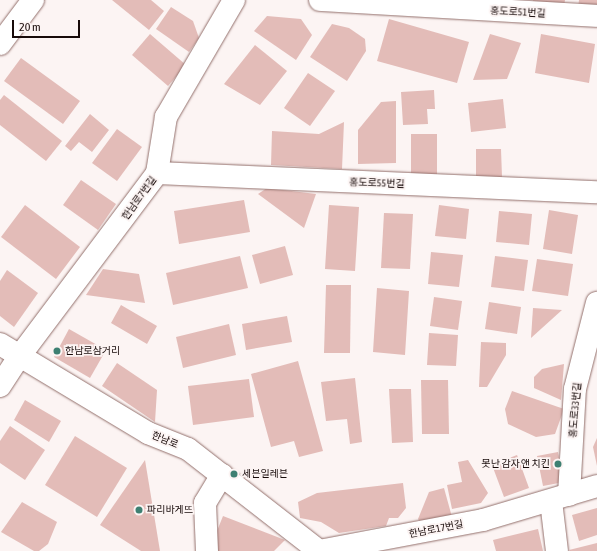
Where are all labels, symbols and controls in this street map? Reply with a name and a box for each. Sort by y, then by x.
street label: 홍도로51번길 [490,5,546,19]
scale bar [14,12,82,38]
text: 20 m [19,20,41,34]
street label: 한남로7번길 [119,174,159,222]
street label: 홍도로55번길 [349,176,405,190]
place label: 한남로삼거리 [65,345,120,357]
marker: 한남로삼거리 [52,346,62,356]
street label: 홍도로33번길 [567,382,583,438]
street label: 한남로 [150,429,180,451]
place label: 못난 감자 앤 치킨 [481,458,550,470]
marker: 못난 감자 앤 치킨 [553,459,563,469]
place label: 세븐일레븐 [242,468,288,480]
marker: 세븐일레븐 [229,469,239,479]
place label: 파리바게뜨 [147,504,193,516]
marker: 파리바게뜨 [134,505,144,515]
street label: 한남로17번길 [408,518,464,540]

